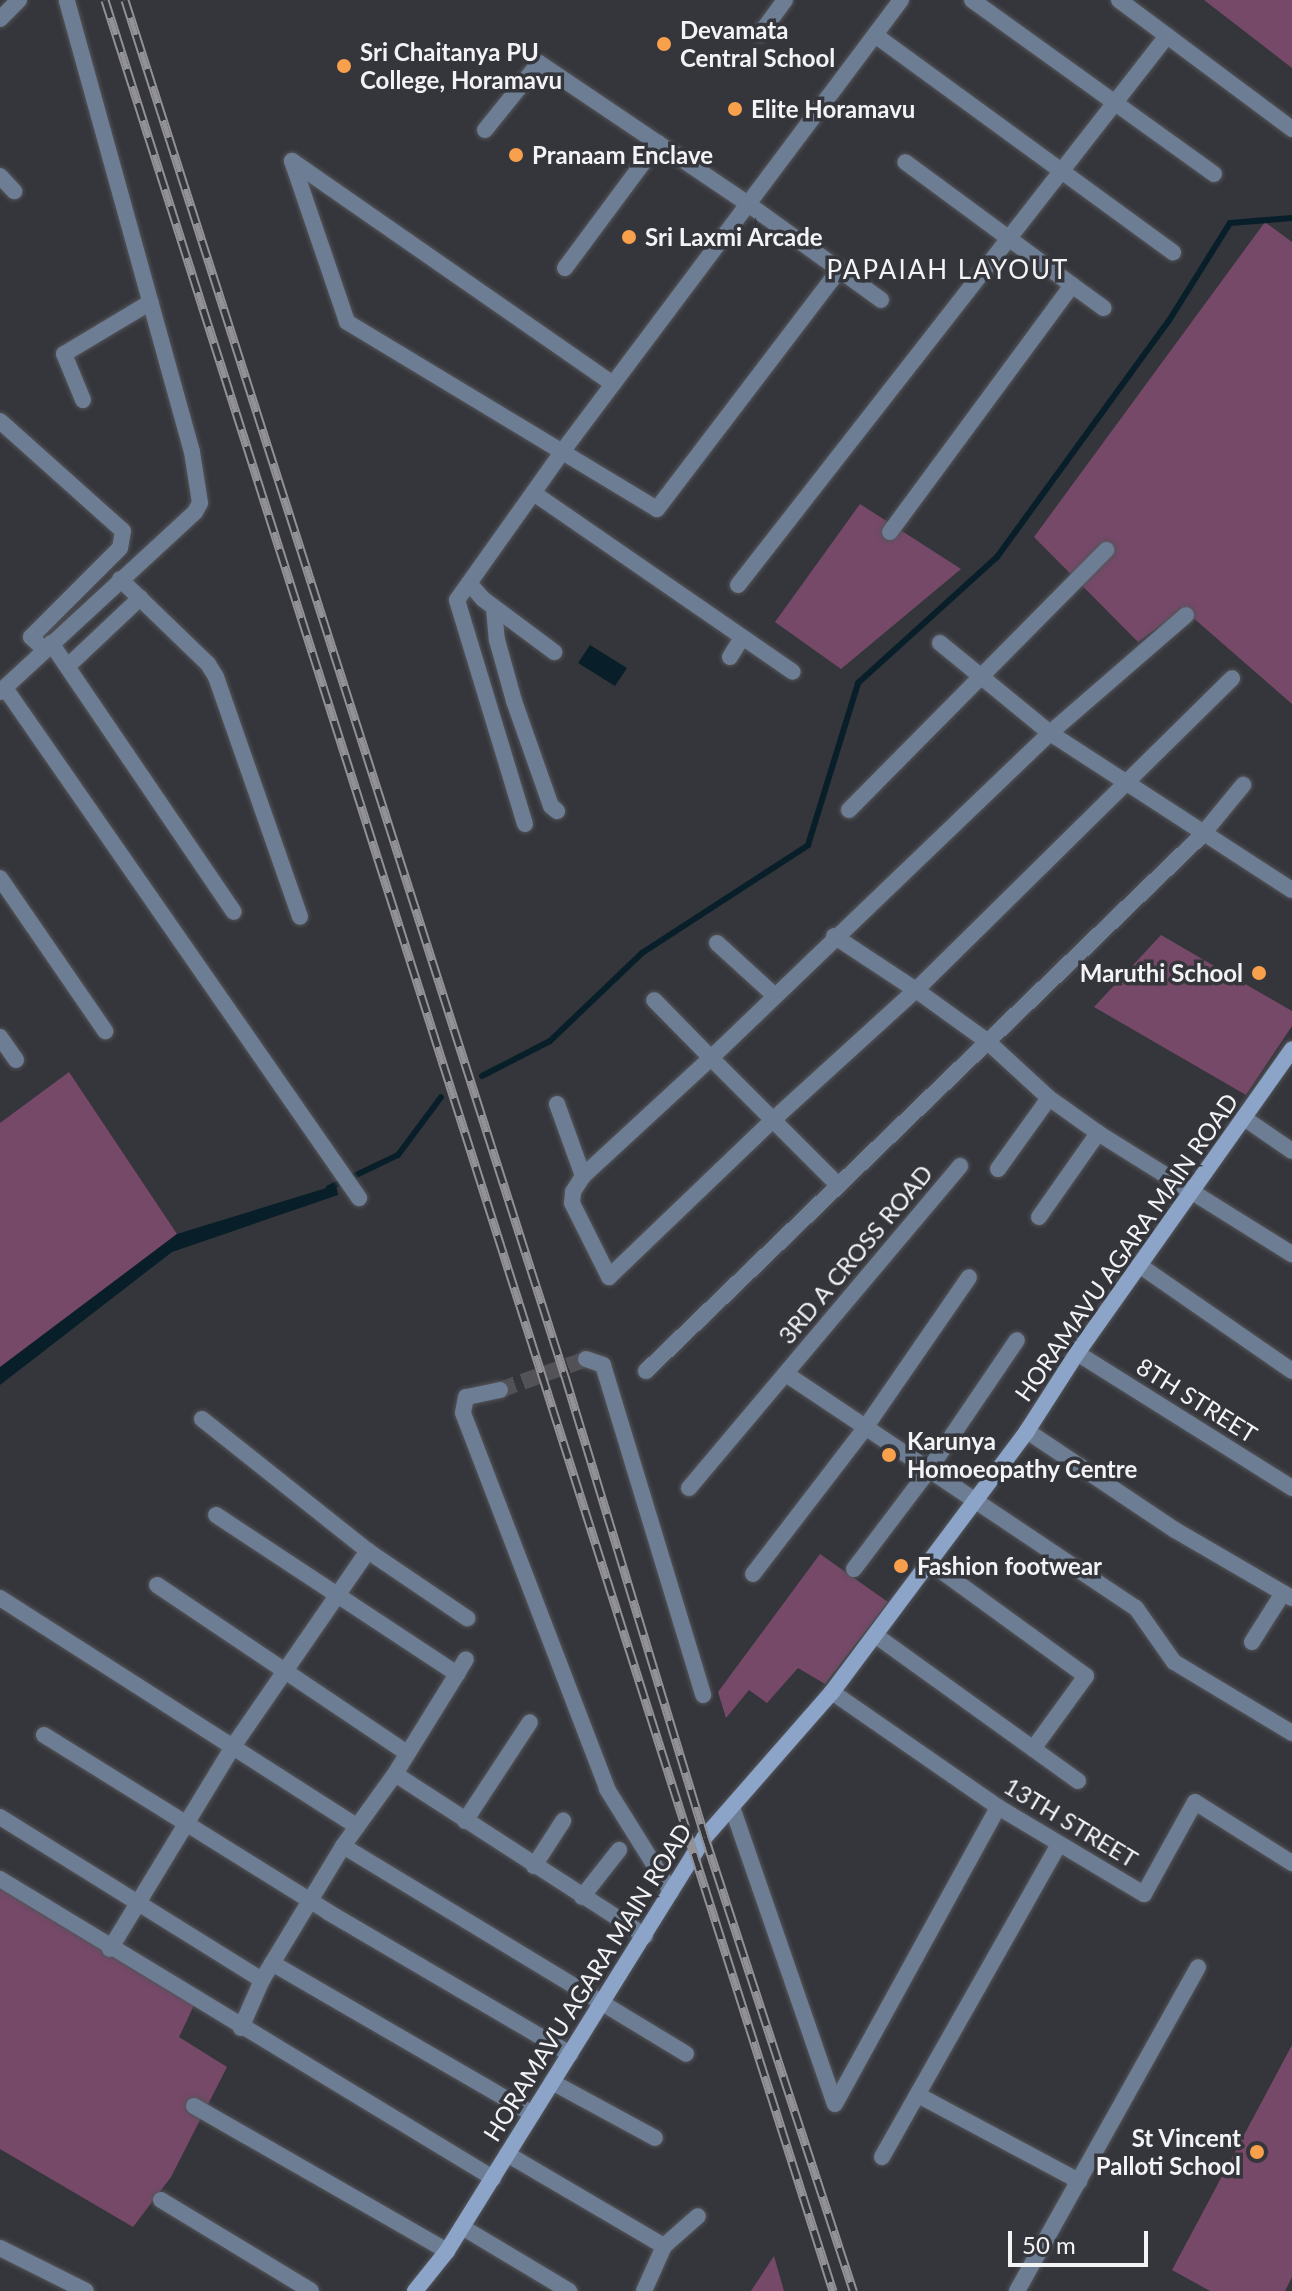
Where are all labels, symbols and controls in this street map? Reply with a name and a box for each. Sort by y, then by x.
place label: Devamata Central School [680,16,835,72]
marker: Devamata Central School [655,35,673,53]
place label: Sri Chaitanya PU College, Horamavu [360,38,562,94]
marker: Sri Chaitanya PU College, Horamavu [335,57,353,75]
place label: Elite Horamavu [751,95,915,123]
marker: Elite Horamavu [726,100,744,118]
place label: Pranaam Enclave [532,141,713,169]
marker: Pranaam Enclave [507,146,525,164]
place label: Sri Laxmi Arcade [645,223,823,251]
marker: Sri Laxmi Arcade [620,228,638,246]
district label: PAPAIAH LAYOUT [827,254,1069,286]
place label: Maruthi School [1080,959,1243,987]
marker: Maruthi School [1250,964,1268,982]
street label: HORAMAVU AGARA MAIN ROAD [1008,1087,1244,1407]
street label: 3RD A CROSS ROAD [771,1158,939,1350]
street label: 8TH STREET [1131,1352,1263,1448]
place label: Karunya Homoeopathy Centre [907,1427,1138,1483]
marker: Karunya Homoeopathy Centre [878,1444,900,1466]
place label: Fashion footwear [917,1552,1102,1580]
marker: Fashion footwear [892,1557,910,1575]
street label: 13TH STREET [999,1771,1143,1873]
street label: HORAMAVU AGARA MAIN ROAD [477,1817,697,2147]
place label: St Vincent Palloti School [1096,2124,1241,2180]
marker: St Vincent Palloti School [1248,2143,1266,2161]
scale bar [1012,2215,1152,2265]
text: 50 m [1022,2230,1076,2259]

